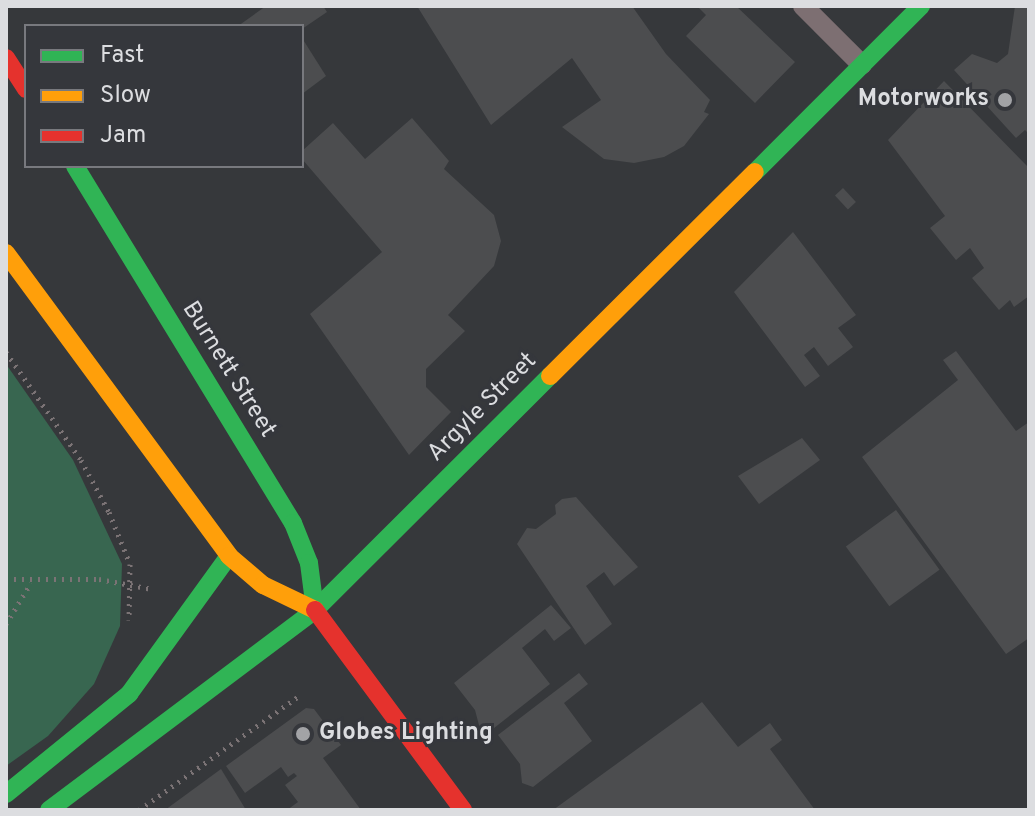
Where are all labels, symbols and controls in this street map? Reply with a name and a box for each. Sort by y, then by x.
legend [24,24,304,168]
text: Fast [100,41,144,71]
text: Slow [100,81,151,111]
place label: Motorworks [858,86,989,114]
marker: Motorworks [996,91,1014,109]
text: Jam [100,121,146,151]
street label: Burnett Street [175,297,281,443]
street label: Argyle Street [422,347,544,469]
place label: Globes Lighting [319,720,493,748]
marker: Globes Lighting [294,725,312,743]

